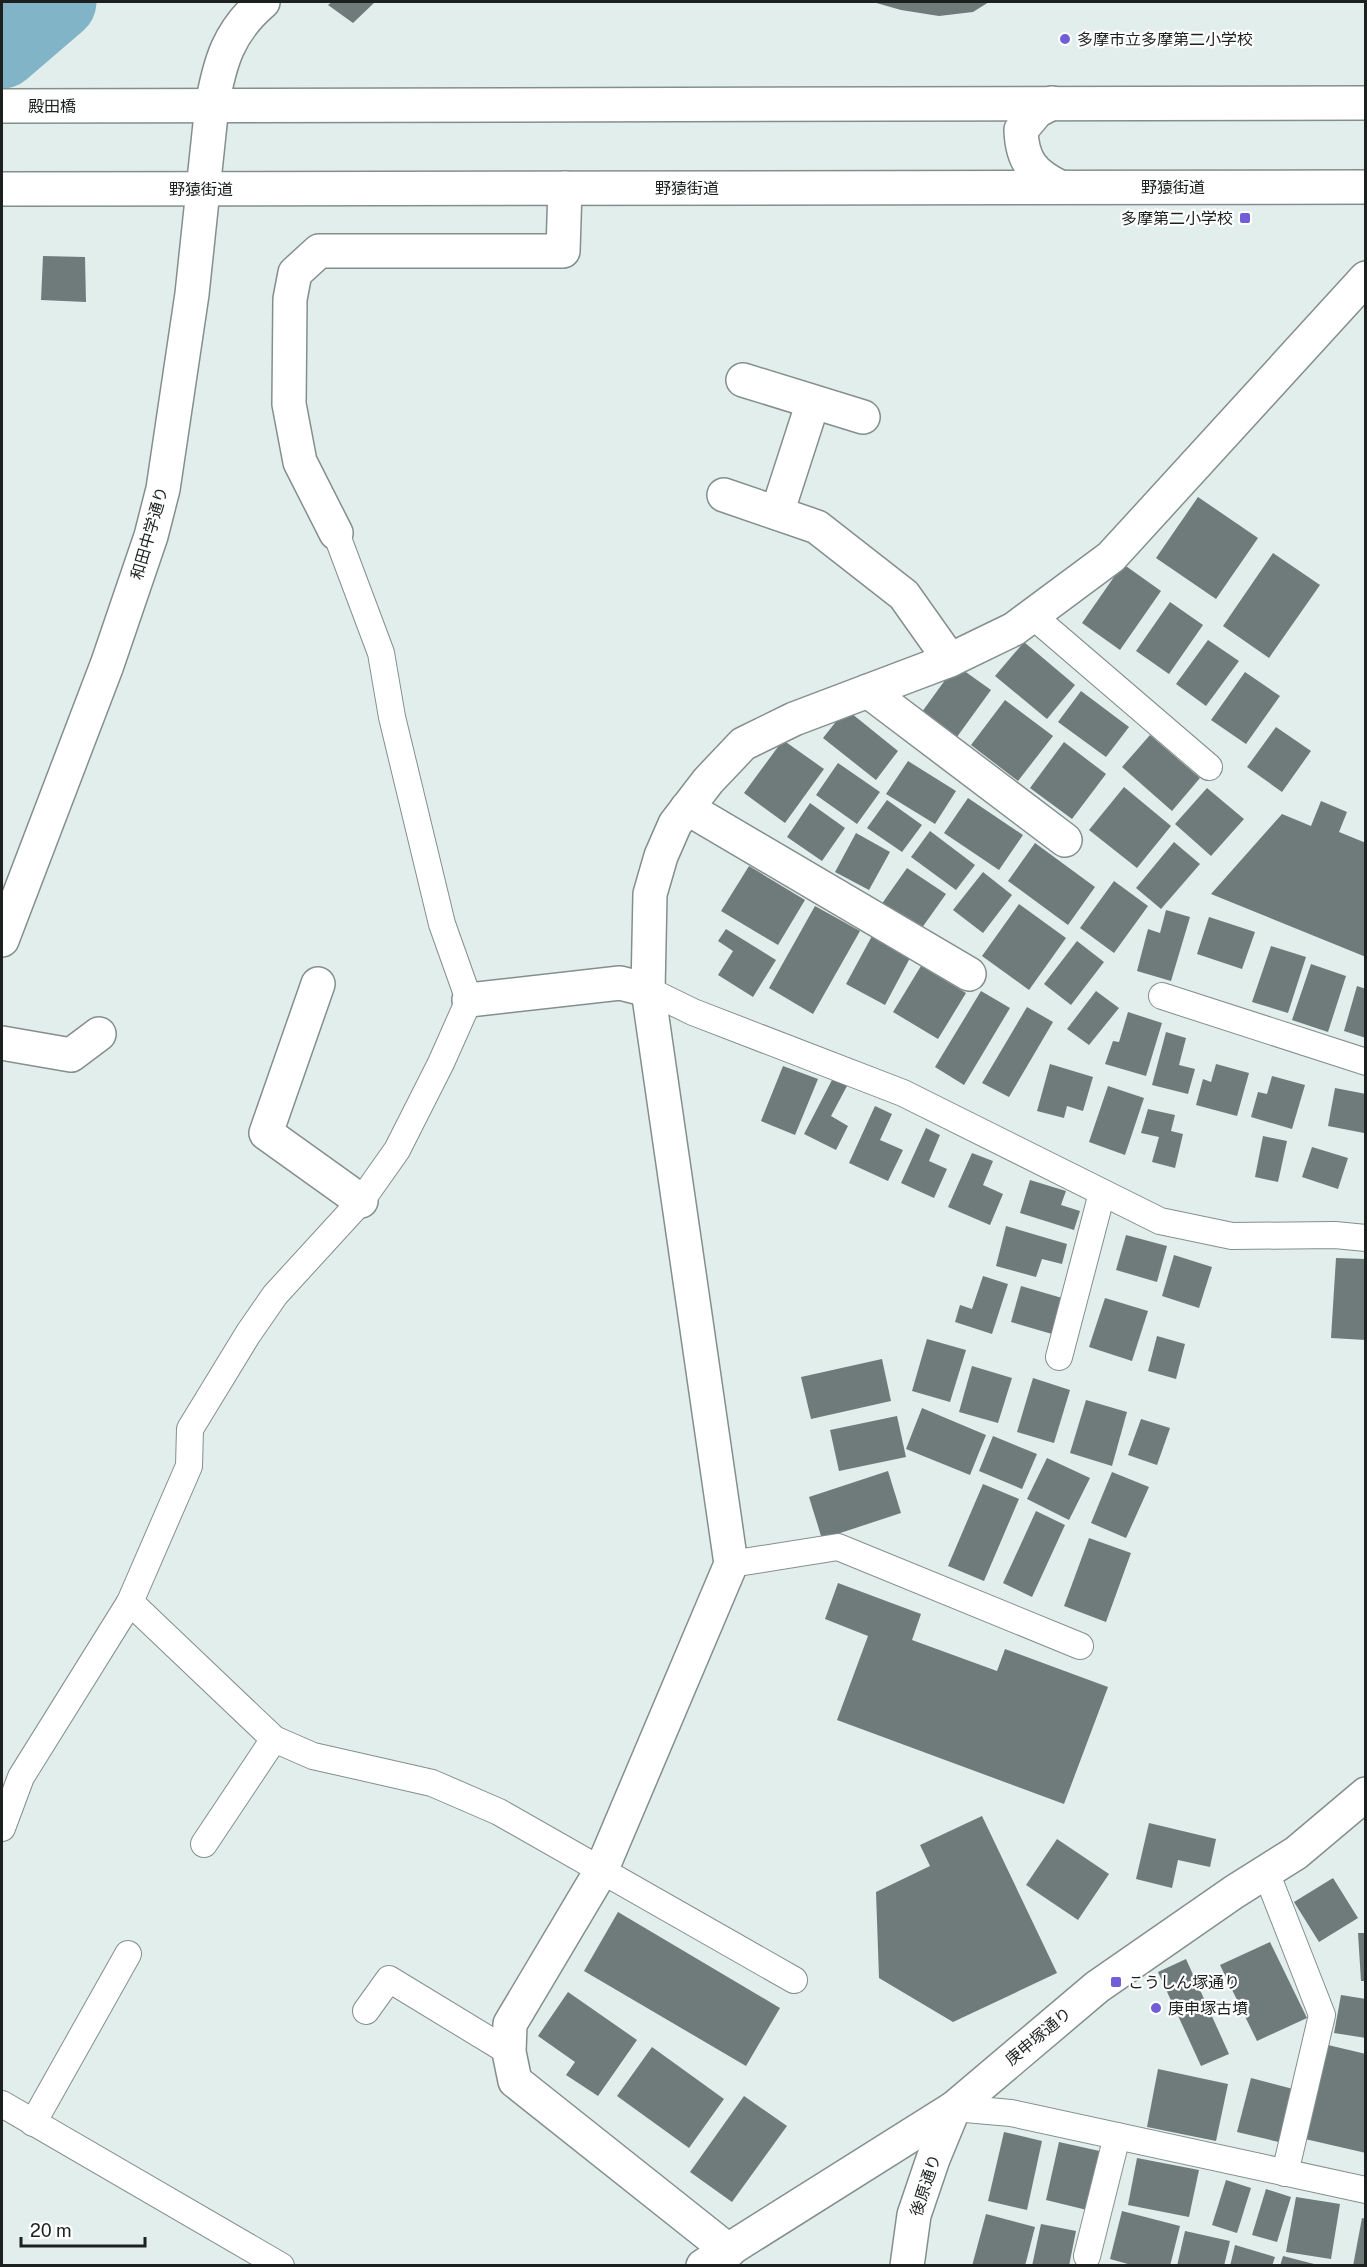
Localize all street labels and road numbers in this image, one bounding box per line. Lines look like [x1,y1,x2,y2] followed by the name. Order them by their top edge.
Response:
[28,97,76,116] street label: 殿田橋
[1141,178,1205,197] street label: 野猿街道
[655,179,719,198] street label: 野猿街道
[169,180,233,199] street label: 野猿街道
[127,484,172,582] street label: 和田中学通り
[1002,2003,1075,2069] street label: 庚申塚通り
[907,2152,944,2219] street label: 後原通り

